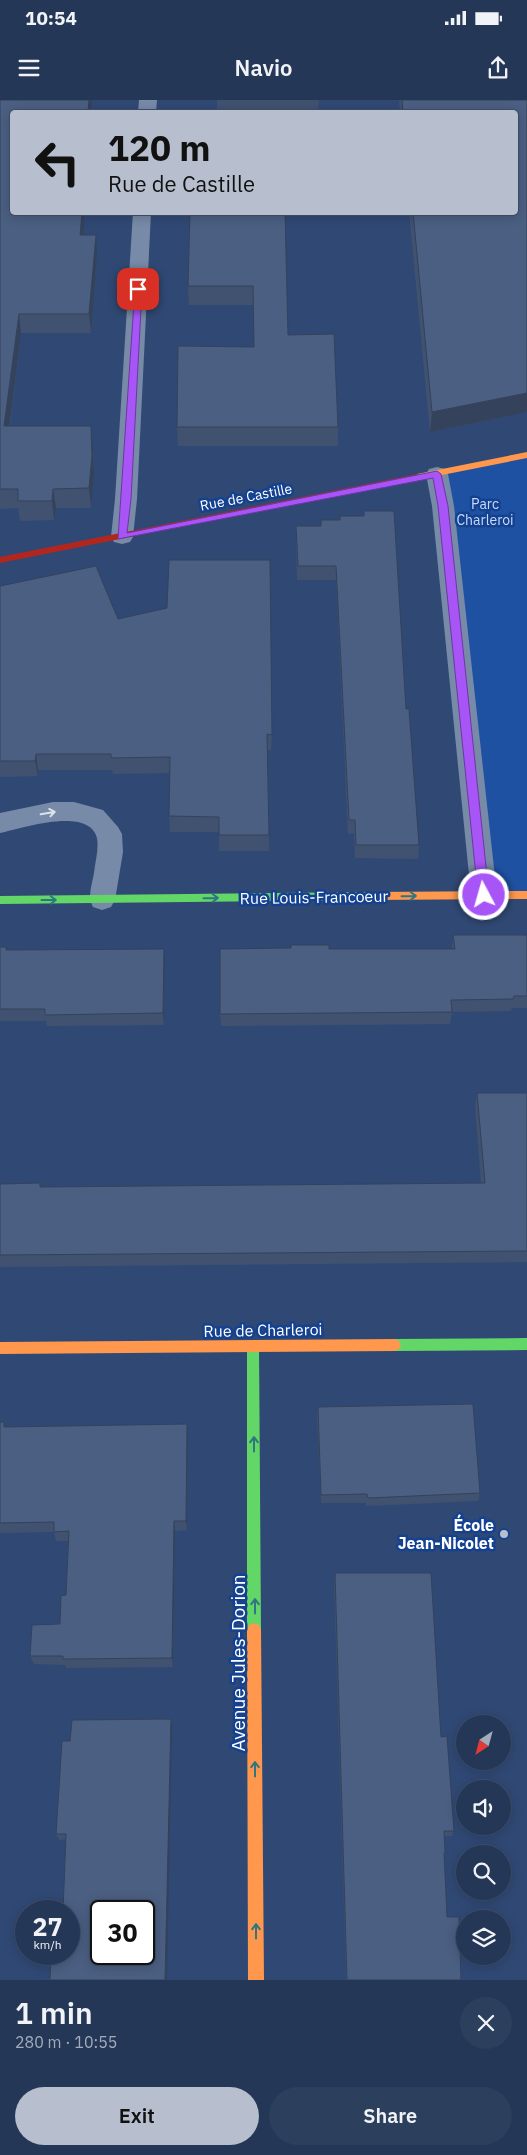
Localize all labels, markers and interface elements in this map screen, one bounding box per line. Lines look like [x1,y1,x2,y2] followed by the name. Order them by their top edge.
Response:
[25,6,77,30] text: 10:54
[235,53,292,82] text: Navio
[15,54,43,82] icon: menu
[484,54,512,82] icon: share
[108,125,211,171] text: 120 m
[25,130,90,195] icon: left
[108,169,255,198] text: Rue de Castille
[117,268,159,310] pin
[124,275,152,303] icon: arrive
[198,479,294,515] street label: Rue de Castille
[456,495,514,529] park label: Parc Charleroi
[39,807,55,817] one-way arrow
[457,868,509,920] position arrow
[240,886,389,908] street label: Rue Louis-Francoeur
[400,891,416,901] one-way arrow
[202,893,219,903] one-way arrow
[40,895,56,905] one-way arrow
[203,1319,323,1341] street label: Rue de Charleroi
[249,1436,259,1452] one-way arrow
[398,1514,494,1553] place label: École Jean-Nicolet
[498,1528,510,1540] marker: École Jean-Nicolet
[226,1574,250,1752] street label: Avenue Jules-Dorion
[250,1599,260,1615] one-way arrow
[456,1715,511,1770] north arrow
[456,1715,511,1965] map controls
[250,1761,260,1778] one-way arrow
[456,1780,511,1835] button: sound
[456,1845,511,1900] button: search
[90,1900,155,1965] speed limit sign: 30
[32,1910,63,1943] text: 27
[456,1910,511,1965] button: layers
[251,1924,261,1940] one-way arrow
[33,1937,62,1952] text: km/h
[15,1993,93,2032] text: 1 min
[460,1997,512,2049] button: close
[15,2032,117,2052] text: 280 m · 10:55
[15,2087,259,2145] button: Exit
[269,2087,512,2145] button: Share

